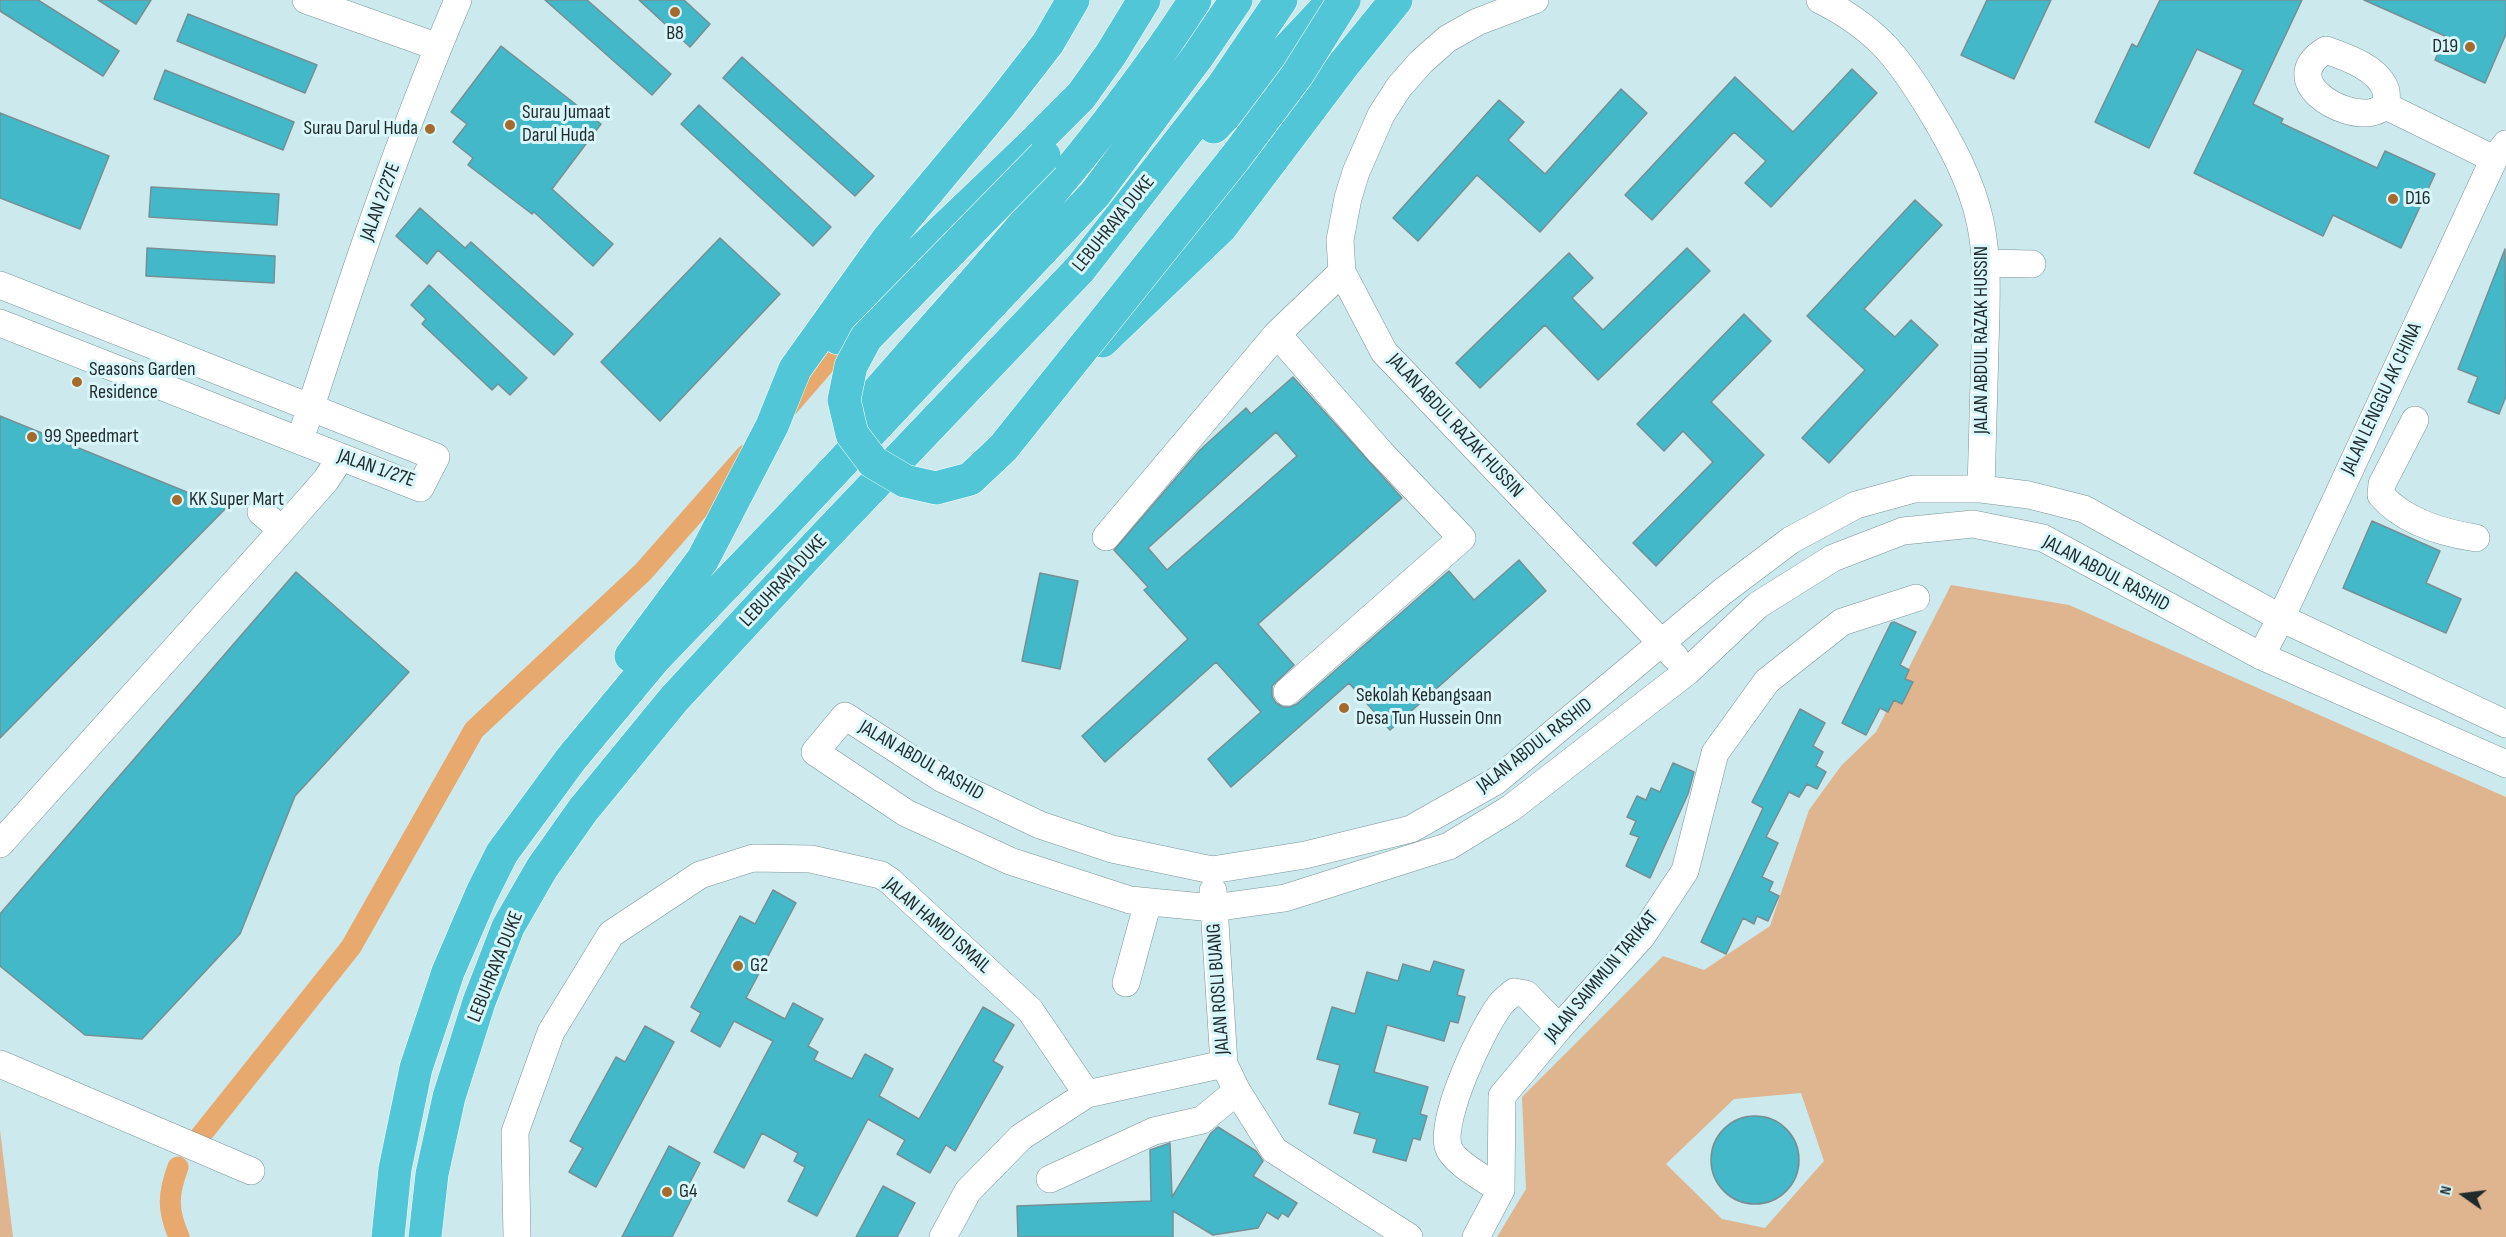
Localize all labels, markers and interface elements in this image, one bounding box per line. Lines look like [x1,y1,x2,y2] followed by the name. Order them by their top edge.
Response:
[668,5,682,19] marker: B8
[666,22,684,46] place label: B8
[2432,35,2458,59] place label: D19
[2463,40,2477,54] marker: D19
[522,101,610,148] place label: Surau Jumaat Darul Huda
[303,117,418,141] place label: Surau Darul Huda
[503,118,517,132] marker: Surau Jumaat Darul Huda
[423,122,437,136] marker: Surau Darul Huda
[356,160,406,244] street label: JALAN 2/27E
[1068,171,1160,277] street label: LEBUHRAYA DUKE
[2405,187,2431,211] place label: D16
[2386,192,2400,206] marker: D16
[1970,246,1994,434] street label: JALAN ABDUL RAZAK HUSSIN
[2336,319,2428,479] street label: JALAN LENGGU AK CHINA
[1382,349,1528,503] street label: JALAN ABDUL RAZAK HUSSIN
[89,358,196,405] place label: Seasons Garden Residence
[70,375,84,389] marker: Seasons Garden Residence
[44,425,139,449] place label: 99 Speedmart
[25,430,39,444] marker: 99 Speedmart
[334,445,418,493] street label: JALAN 1/27E
[189,488,284,512] place label: KK Super Mart
[170,493,184,507] marker: KK Super Mart
[735,530,833,632] street label: LEBUHRAYA DUKE
[2038,530,2174,618] street label: JALAN ABDUL RASHID
[1356,684,1502,731] place label: Sekolah Kebangsaan Desa Tun Hussein Onn
[1472,693,1598,799] street label: JALAN ABDUL RASHID
[1337,701,1351,715] marker: Sekolah Kebangsaan Desa Tun Hussein Onn
[854,716,988,806] street label: JALAN ABDUL RASHID
[878,873,996,979] street label: JALAN HAMID ISMAIL
[1540,906,1664,1048] street label: JALAN SAIMMUN TARIKAT
[463,908,529,1026] street label: LEBUHRAYA DUKE
[1202,923,1236,1055] street label: JALAN ROSLI BUANG
[750,954,768,978] place label: G2
[731,959,745,973] marker: G2
[2434,1165,2494,1225] north arrow
[679,1180,697,1204] place label: G4
[2436,1184,2456,1197] text: N
[660,1185,674,1199] marker: G4

